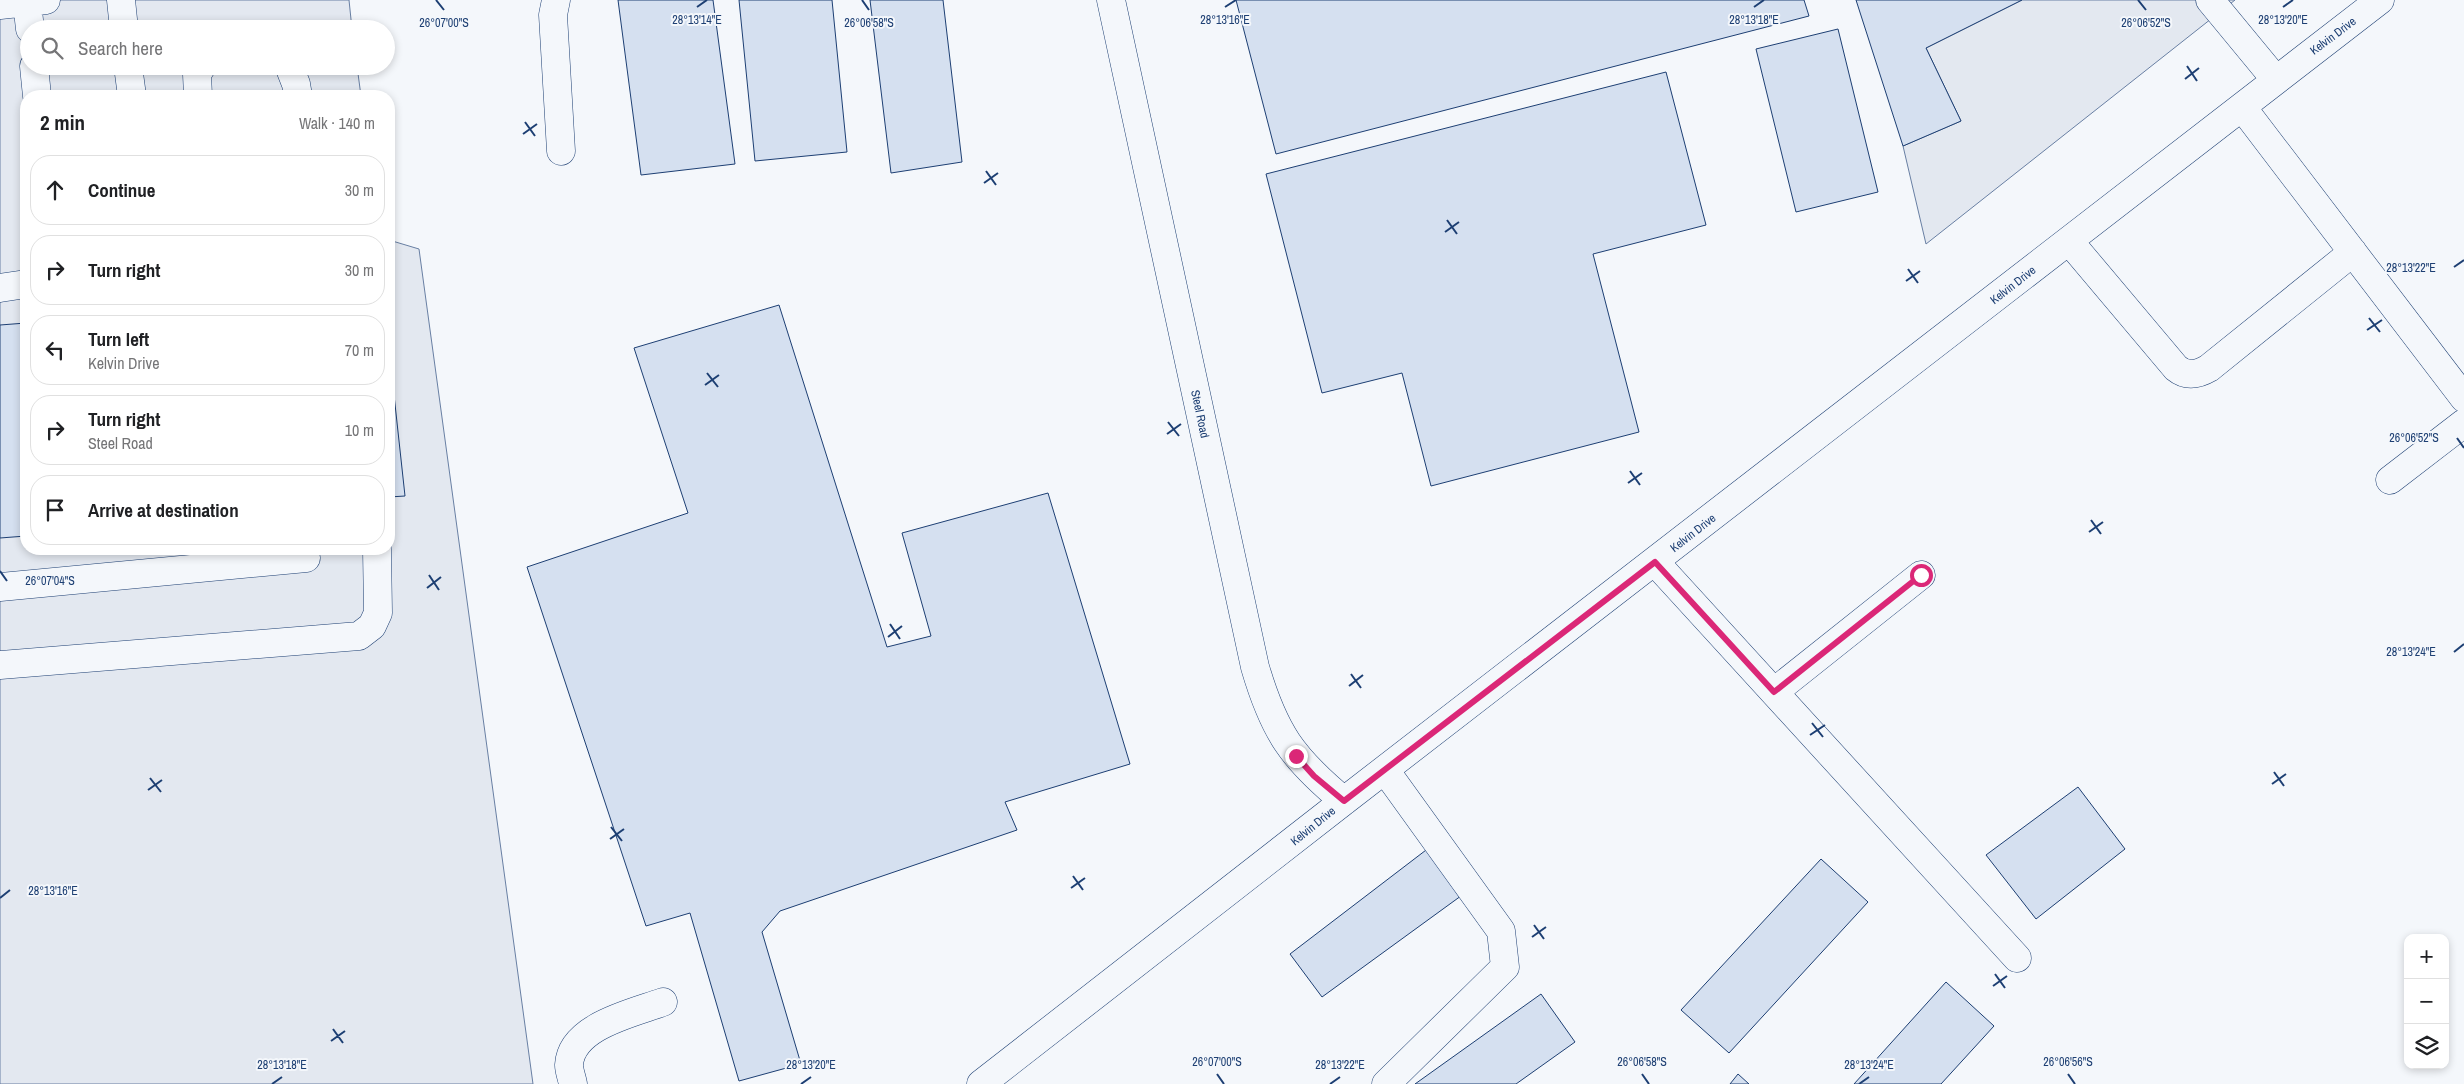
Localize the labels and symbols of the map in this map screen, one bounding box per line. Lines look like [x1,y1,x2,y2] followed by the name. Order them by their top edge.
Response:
[672,12,722,28] text: 28°13'14"E
[1200,12,1250,28] text: 28°13'16"E
[1729,12,1779,28] text: 28°13'18"E
[2258,12,2308,28] text: 28°13'20"E
[2307,13,2359,59] street label: Kelvin Drive
[419,15,469,31] text: 26°07'00"S
[844,15,894,31] text: 26°06'58"S
[2121,15,2171,31] text: 26°06'52"S
[2386,260,2436,276] text: 28°13'22"E
[1987,262,2039,308] street label: Kelvin Drive
[1187,389,1213,439] street label: Steel Road
[2389,430,2439,446] text: 26°06'52"S
[1667,510,1719,556] street label: Kelvin Drive
[1910,564,1933,587] route start
[25,573,75,589] text: 26°07'04"S
[2386,644,2436,660] text: 28°13'24"E
[1285,745,1308,768] route end
[1287,803,1339,849] street label: Kelvin Drive
[28,883,78,899] text: 28°13'16"E
[1192,1054,1242,1070] text: 26°07'00"S
[1617,1054,1667,1070] text: 26°06'58"S
[2043,1054,2093,1070] text: 26°06'56"S
[257,1057,307,1073] text: 28°13'18"E
[786,1057,836,1073] text: 28°13'20"E
[1315,1057,1365,1073] text: 28°13'22"E
[1844,1057,1894,1073] text: 28°13'24"E

